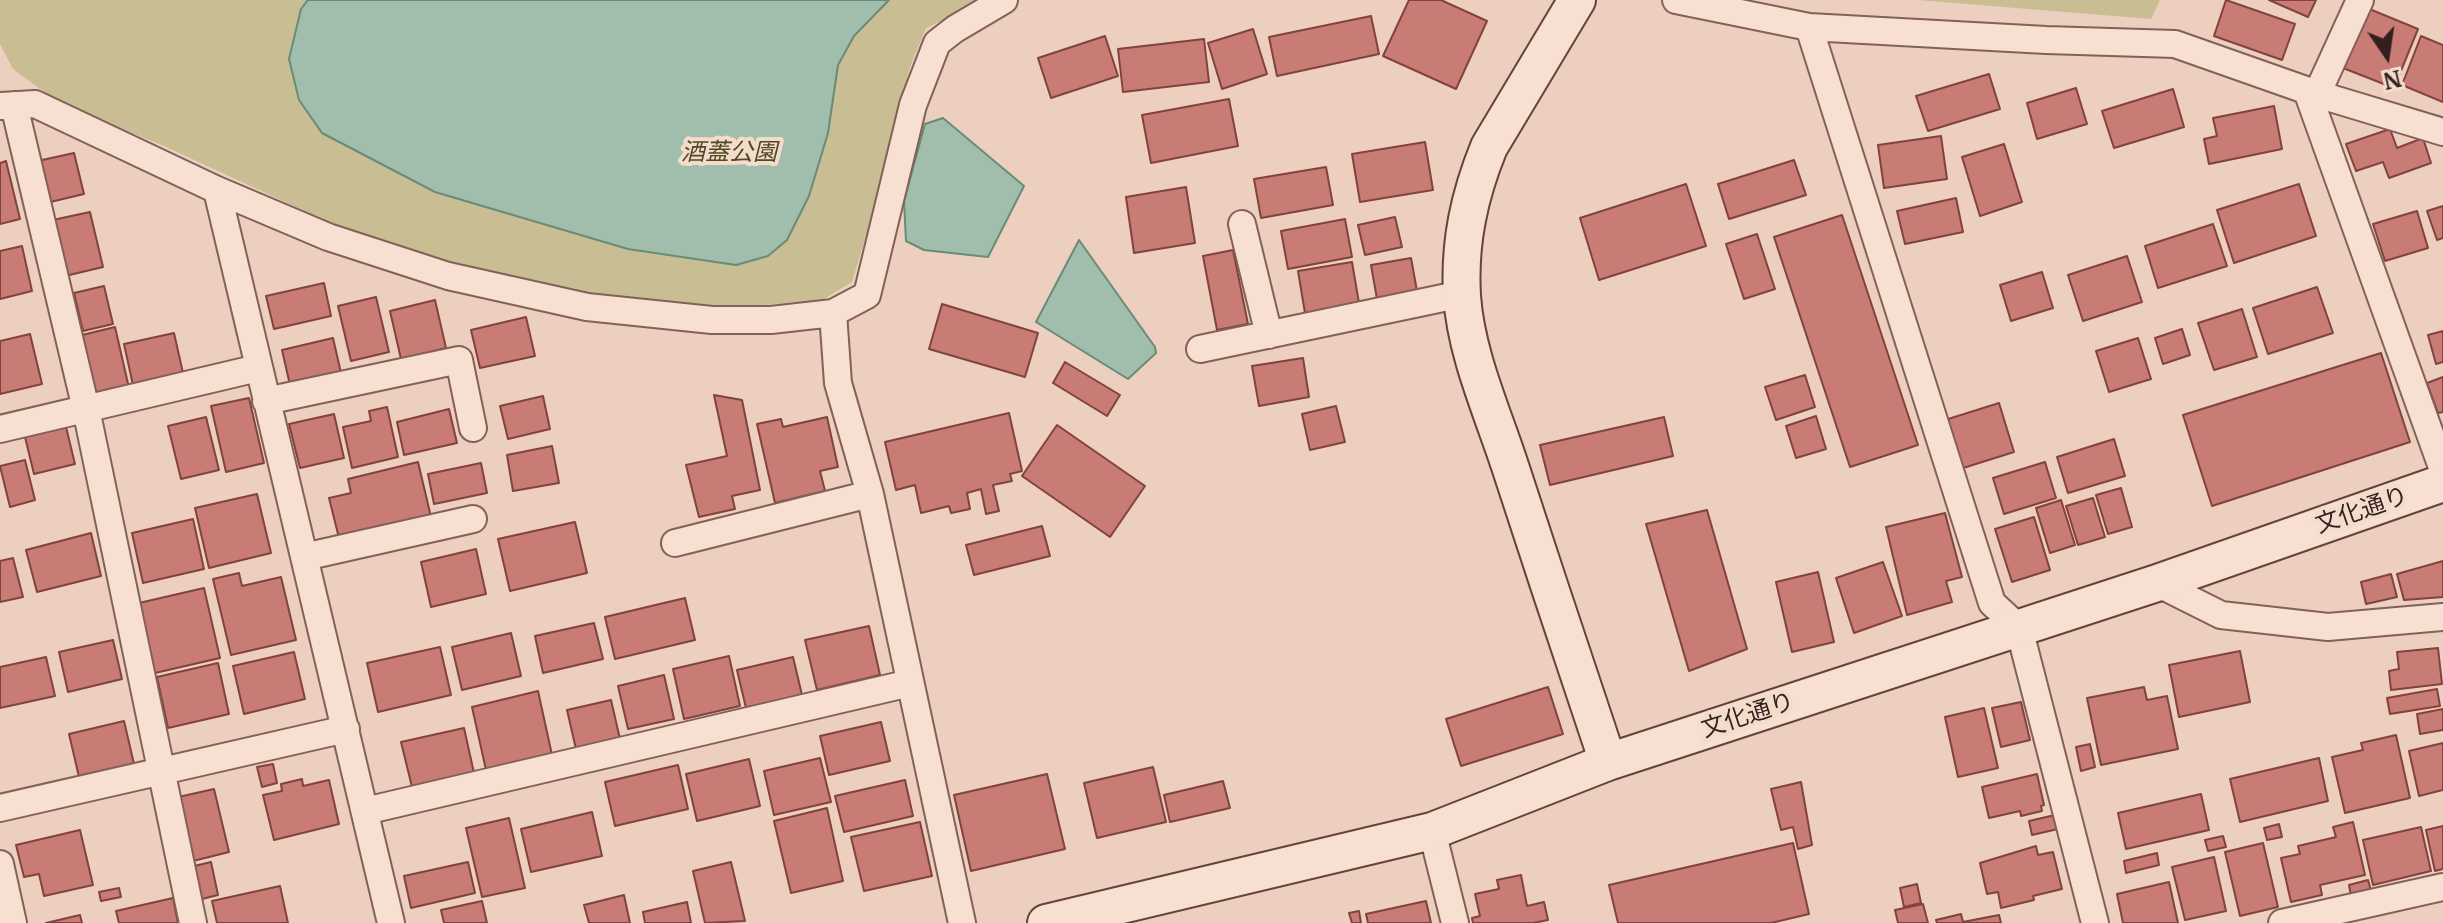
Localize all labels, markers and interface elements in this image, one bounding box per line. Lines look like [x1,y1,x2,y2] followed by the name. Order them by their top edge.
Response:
[2347,16,2427,96] north arrow
[2381,64,2404,95] text: N
[681,139,777,167] park label: 酒蓋公園
[2312,482,2412,540] street label: 文化通り
[1698,687,1798,745] street label: 文化通り

